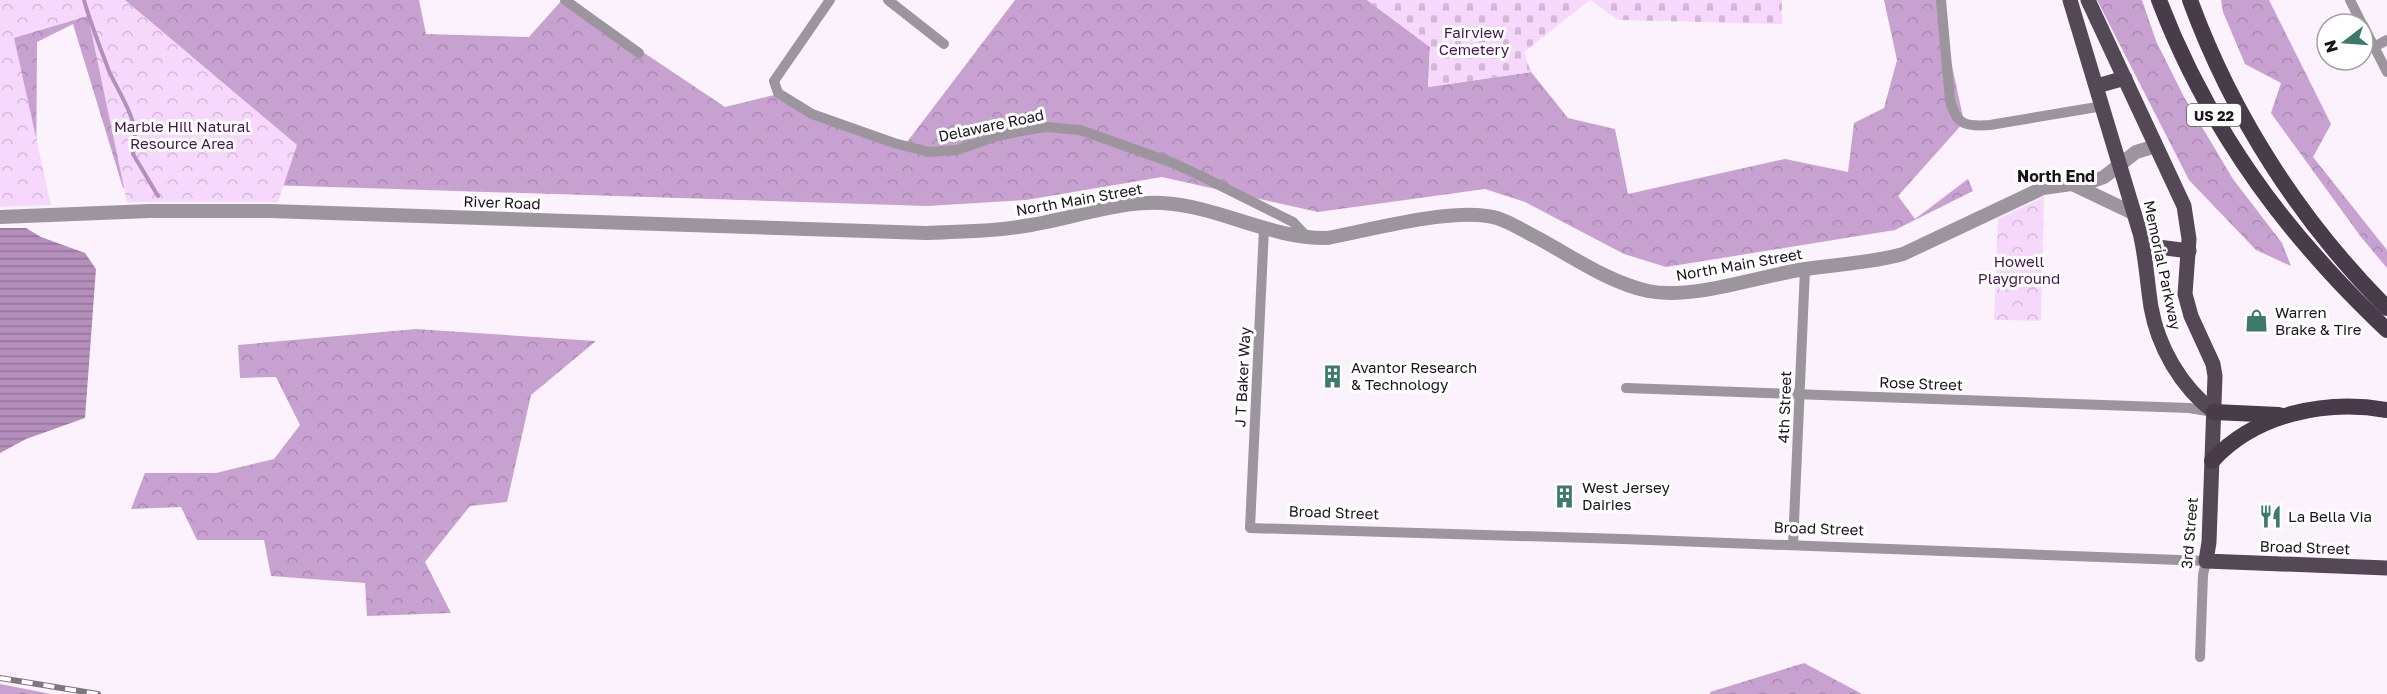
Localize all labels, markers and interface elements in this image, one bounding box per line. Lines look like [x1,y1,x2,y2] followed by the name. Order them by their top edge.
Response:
[2315,12,2375,72] north arrow
[1439,23,1510,58] park label: Fairview Cemetery
[2319,38,2342,55] text: N
[2187,104,2241,126] road number: US 22
[937,105,1045,145] street label: Delaware Road
[114,117,250,152] park label: Marble Hill Natural Resource Area
[2017,166,2095,186] district label: North End
[1014,179,1144,219] street label: North Main Street
[463,192,541,212] street label: River Road
[2140,199,2186,332] street label: Memorial Parkway
[1674,244,1804,284] street label: North Main Street
[1978,252,2060,287] park label: Howell Playground
[2275,303,2362,338] place label: Warren Brake & Tire
[2244,308,2270,334] shop icon: Warren Brake & Tire
[1230,326,1254,428] street label: J T Baker Way
[1351,358,1477,393] place label: Avantor Research & Technology
[1320,363,1346,389] building icon: Avantor Research & Technology
[1774,370,1794,444] street label: 4th Street
[1879,373,1963,393] street label: Rose Street
[1582,478,1670,513] place label: West Jersey Dairies
[1551,483,1577,509] building icon: West Jersey Dairies
[2177,496,2201,570] street label: 3rd Street
[1288,501,1380,523] street label: Broad Street
[2257,503,2283,529] restaurant icon: La Bella Via
[2288,507,2372,525] place label: La Bella Via
[1773,517,1865,539] street label: Broad Street
[2259,536,2351,558] street label: Broad Street

